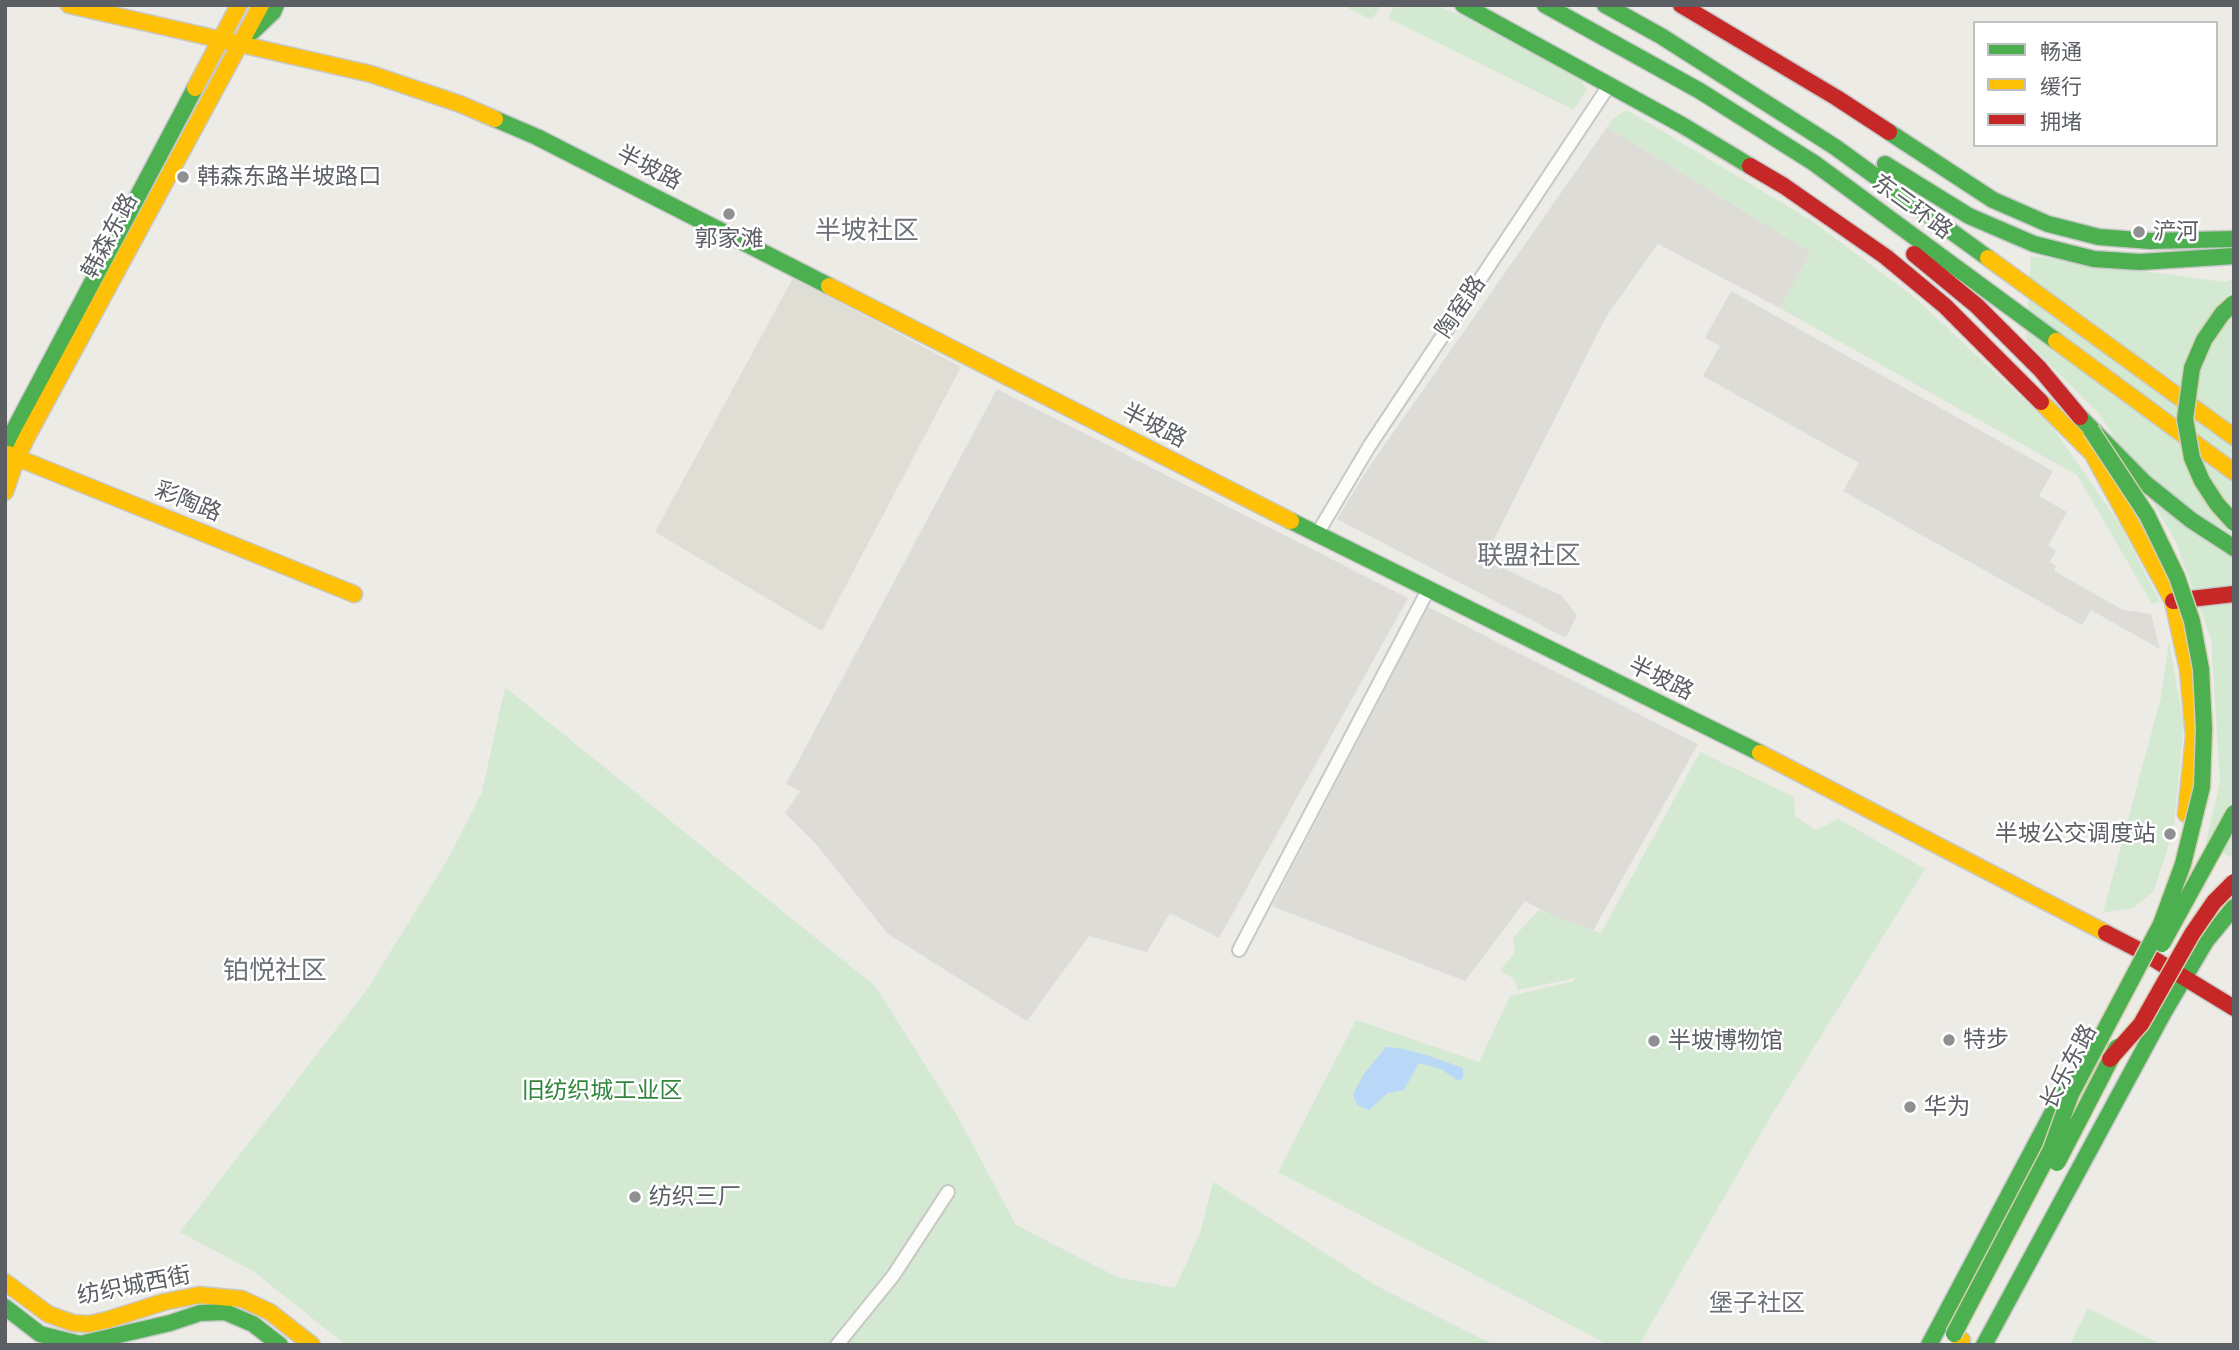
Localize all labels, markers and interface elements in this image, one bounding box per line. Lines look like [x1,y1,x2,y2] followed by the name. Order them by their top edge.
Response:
[1973,21,2218,147] legend
[2040,39,2082,64] text: 畅通
[2040,74,2082,99] text: 缓行
[2040,109,2082,134] text: 拥堵
[612,140,686,196] street label: 半坡路
[197,163,381,191] place label: 韩森东路半坡路口
[175,169,191,185] marker: 韩森东路半坡路口
[1867,169,1957,245] street label: 东三环路
[76,189,144,283] street label: 韩森东路
[721,206,737,222] marker: 郭家滩
[815,215,919,247] district label: 半坡社区
[2153,218,2199,246] place label: 浐河
[2131,224,2147,240] marker: 浐河
[695,225,763,253] place label: 郭家滩
[1430,271,1492,343] street label: 陶窑路
[1117,398,1191,454] street label: 半坡路
[151,476,225,528] street label: 彩陶路
[1477,540,1581,572] district label: 联盟社区
[1624,651,1698,707] street label: 半坡路
[1995,820,2156,848] place label: 半坡公交调度站
[2162,826,2178,842] marker: 半坡公交调度站
[223,955,327,987] district label: 铂悦社区
[2035,1020,2103,1114] street label: 长乐东路
[1963,1026,2009,1054] place label: 特步
[1668,1027,1783,1055] place label: 半坡博物馆
[1941,1032,1957,1048] marker: 特步
[1646,1033,1662,1049] marker: 半坡博物馆
[522,1077,682,1105] park label: 旧纺织城工业区
[1924,1093,1970,1121] place label: 华为
[1902,1099,1918,1115] marker: 华为
[649,1183,741,1211] place label: 纺织三厂
[627,1189,643,1205] marker: 纺织三厂
[75,1261,193,1311] street label: 纺织城西街
[1709,1290,1805,1318] district label: 堡子社区

